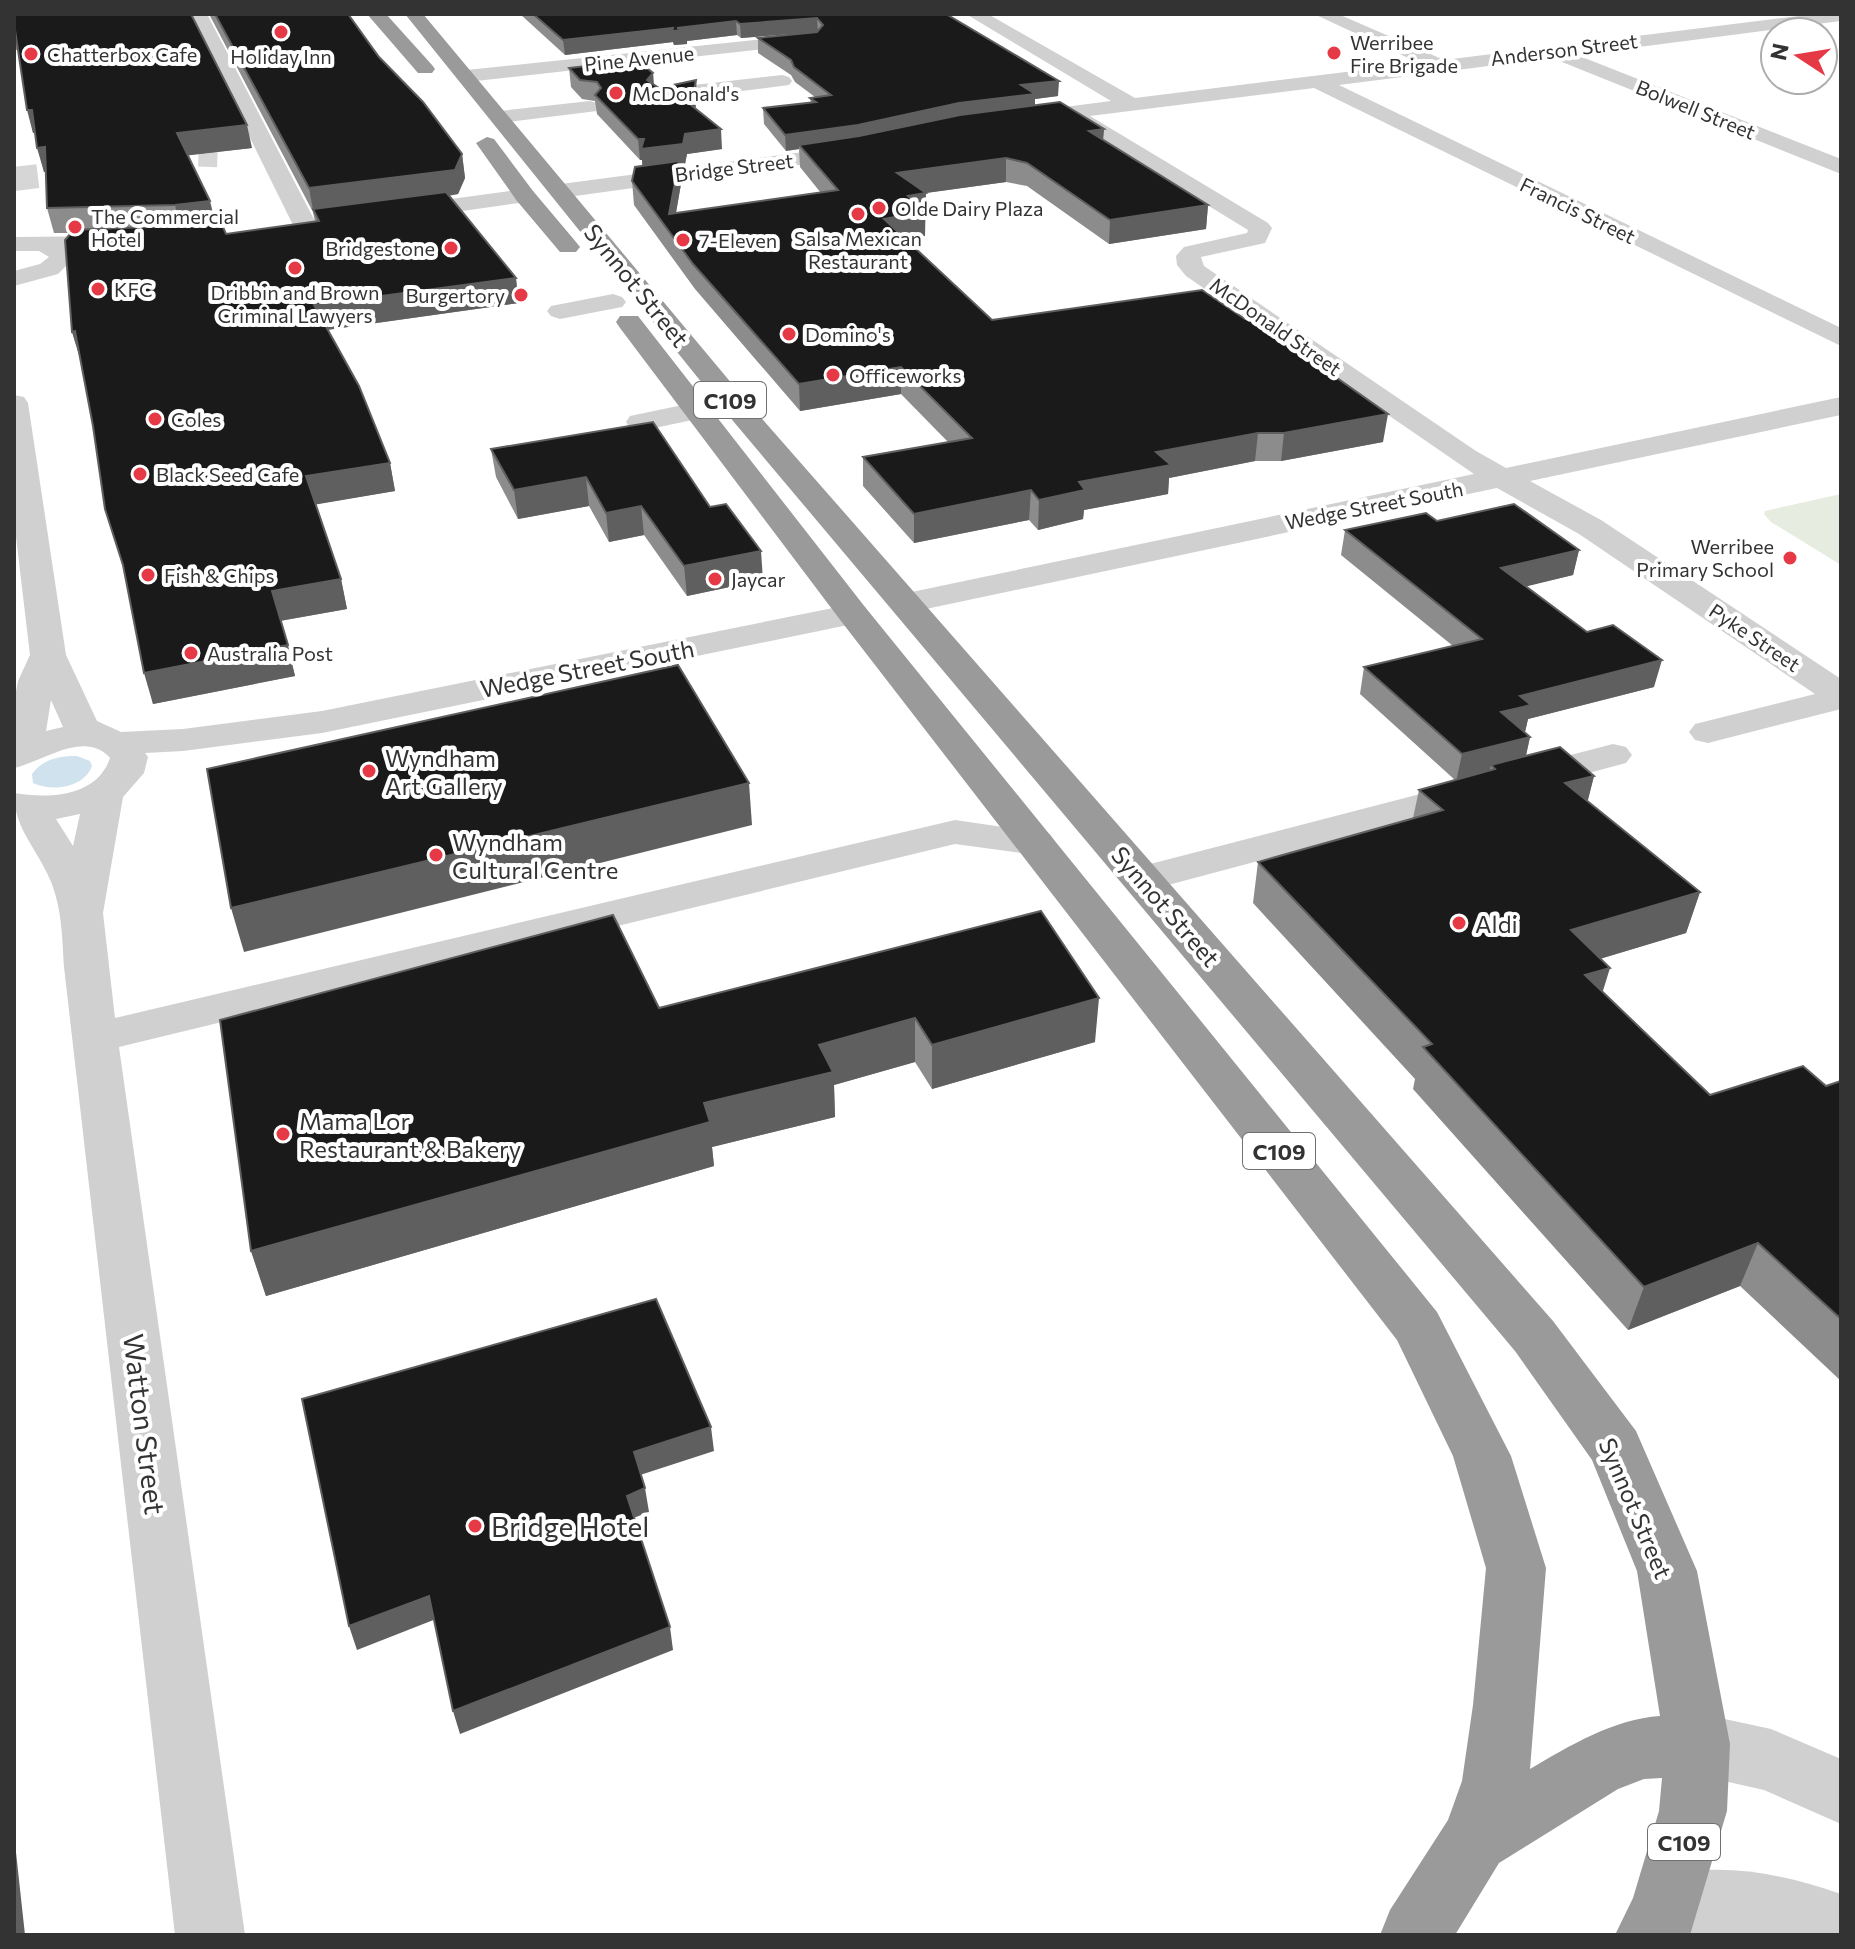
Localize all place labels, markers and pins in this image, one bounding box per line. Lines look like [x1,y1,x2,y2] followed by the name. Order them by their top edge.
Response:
[272,23,290,41] marker: Holiday Inn
[1350,30,1458,77] place label: Werribee Fire Brigade
[47,42,197,66] place label: Chatterbox Cafe
[230,44,332,68] place label: Holiday Inn
[1325,44,1343,62] marker: Werribee Fire Brigade
[22,45,40,63] marker: Chatterbox Cafe
[632,81,739,105] place label: McDonald's
[607,84,625,102] marker: McDonald's
[895,196,1043,220] place label: Olde Dairy Plaza
[870,199,888,217] marker: Olde Dairy Plaza
[91,204,239,251] place label: The Commercial Hotel
[849,205,867,223] marker: Salsa Mexican Restaurant
[66,218,84,236] marker: The Commercial Hotel
[794,226,922,273] place label: Salsa Mexican Restaurant
[699,228,777,252] place label: 7-Eleven
[674,231,692,249] marker: 7-Eleven
[325,236,435,260] place label: Bridgestone
[442,239,460,257] marker: Bridgestone
[286,259,304,277] marker: Dribbin and Brown Criminal Lawyers
[114,277,153,301] place label: KFC
[89,280,107,298] marker: KFC
[211,280,379,327] place label: Dribbin and Brown Criminal Lawyers
[405,283,505,307] place label: Burgertory
[512,286,530,304] marker: Burgertory
[805,322,891,346] place label: Domino's
[780,325,798,343] marker: Domino's
[849,363,962,387] place label: Officeworks
[824,366,842,384] marker: Officeworks
[171,407,221,431] place label: Coles
[146,410,164,428] marker: Coles
[156,462,299,486] place label: Black Seed Cafe
[131,465,149,483] marker: Black Seed Cafe
[1636,534,1774,581] place label: Werribee Primary School
[1781,549,1799,567] marker: Werribee Primary School
[164,563,275,587] place label: Fish & Chips
[139,566,157,584] marker: Fish & Chips
[731,567,785,591] place label: Jaycar
[706,570,724,588] marker: Jaycar
[207,641,333,665] place label: Australia Post
[182,644,200,662] marker: Australia Post
[385,743,503,800] place label: Wyndham Art Gallery
[360,762,378,780] marker: Wyndham Art Gallery
[452,827,618,884] place label: Wyndham Cultural Centre
[427,846,445,864] marker: Wyndham Cultural Centre
[1475,909,1518,938] place label: Aldi
[1450,914,1468,932] marker: Aldi
[299,1106,521,1163] place label: Mama Lor Restaurant & Bakery
[274,1125,292,1143] marker: Mama Lor Restaurant & Bakery
[491,1509,649,1543] place label: Bridge Hotel
[466,1517,484,1535] marker: Bridge Hotel

